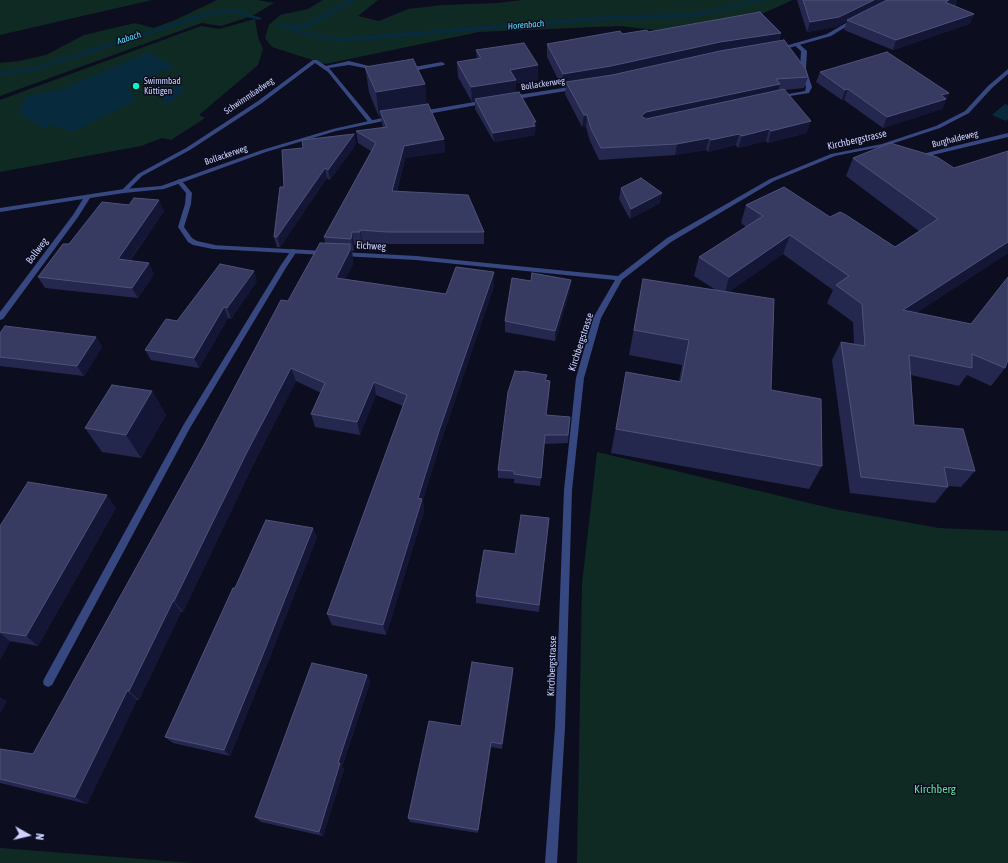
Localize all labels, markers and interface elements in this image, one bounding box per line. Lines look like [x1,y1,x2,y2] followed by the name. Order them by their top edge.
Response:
[507,18,545,32] water label: Horenbach
[116,29,142,47] water label: Aabach
[222,75,276,117] street label: Schwimmbadweg
[520,75,566,93] street label: Bollackerweg
[144,76,181,97] place label: Swimmbad Küttigen
[131,81,141,91] marker: Swimmbad Küttigen
[826,127,888,153] street label: Kirchbergstrasse
[931,128,979,150] street label: Burghaldeweg
[203,143,249,167] street label: Bollackerweg
[23,236,51,266] street label: Bollweg
[356,239,386,253] street label: Eichweg
[566,311,596,373] street label: Kirchbergstrasse
[545,636,559,696] street label: Kirchbergstrasse
[914,782,956,796] park label: Kirchberg
[8,815,48,855] north arrow
[33,833,46,841] text: N

